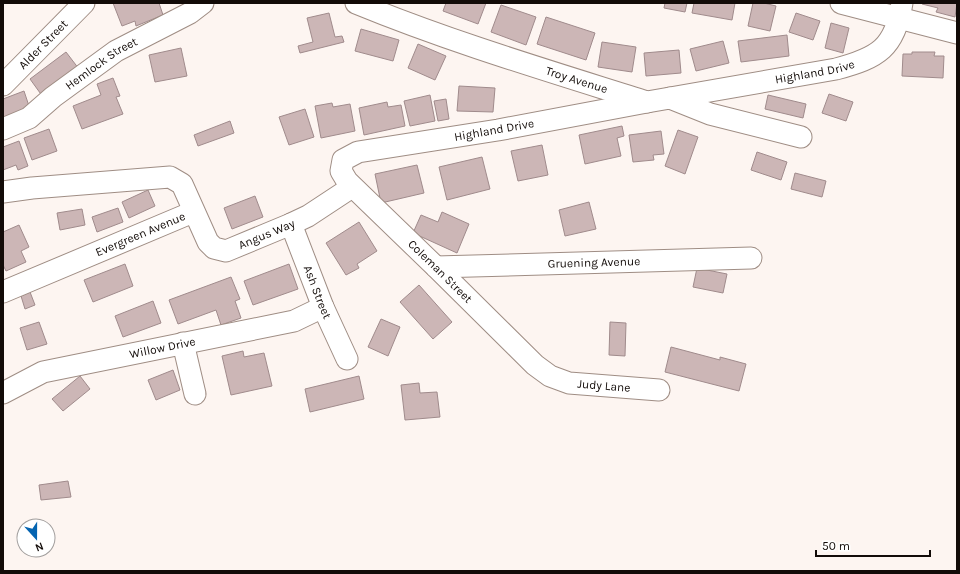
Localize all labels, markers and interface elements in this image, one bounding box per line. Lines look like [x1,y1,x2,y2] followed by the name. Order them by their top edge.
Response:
[16,17,71,72] street label: Alder Street
[62,34,140,93] street label: Hemlock Street
[774,57,856,87] street label: Highland Drive
[544,64,609,96] street label: Troy Avenue
[453,116,535,144] street label: Highland Drive
[93,209,187,259] street label: Evergreen Avenue
[236,216,298,252] street label: Angus Way
[405,237,476,306] street label: Coleman Street
[547,254,641,271] street label: Gruening Avenue
[301,263,335,321] street label: Ash Street
[128,334,197,361] street label: Willow Drive
[577,377,631,395] street label: Judy Lane
[16,518,56,558] north arrow
[816,532,930,558] scale bar
[33,539,45,554] text: N
[822,539,850,553] text: 50 m

